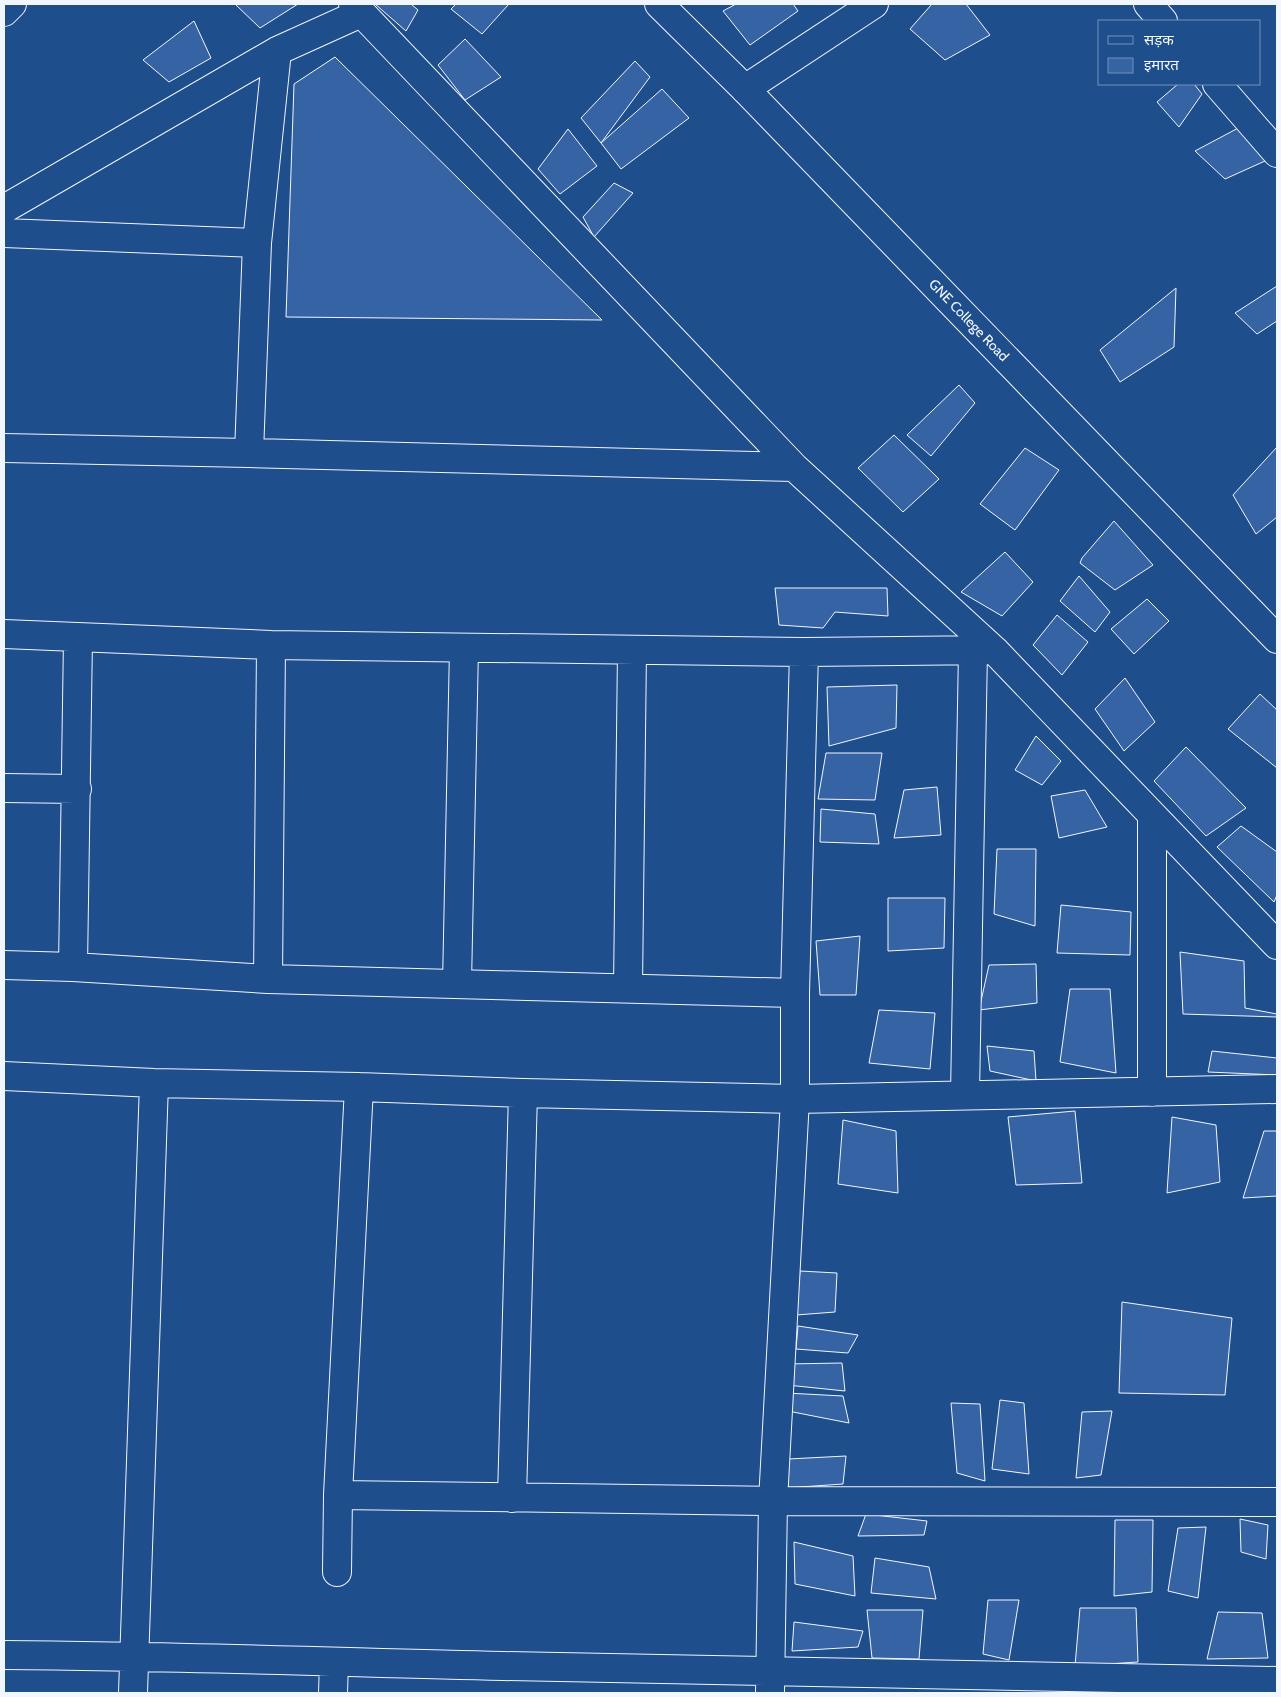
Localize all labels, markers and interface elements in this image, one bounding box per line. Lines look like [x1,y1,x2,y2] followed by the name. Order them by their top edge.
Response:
[1098,20,1261,85] legend
[1144,31,1174,49] text: सड़क
[1144,56,1179,74] text: इमारत
[925,275,1013,365] street label: GNE College Road

